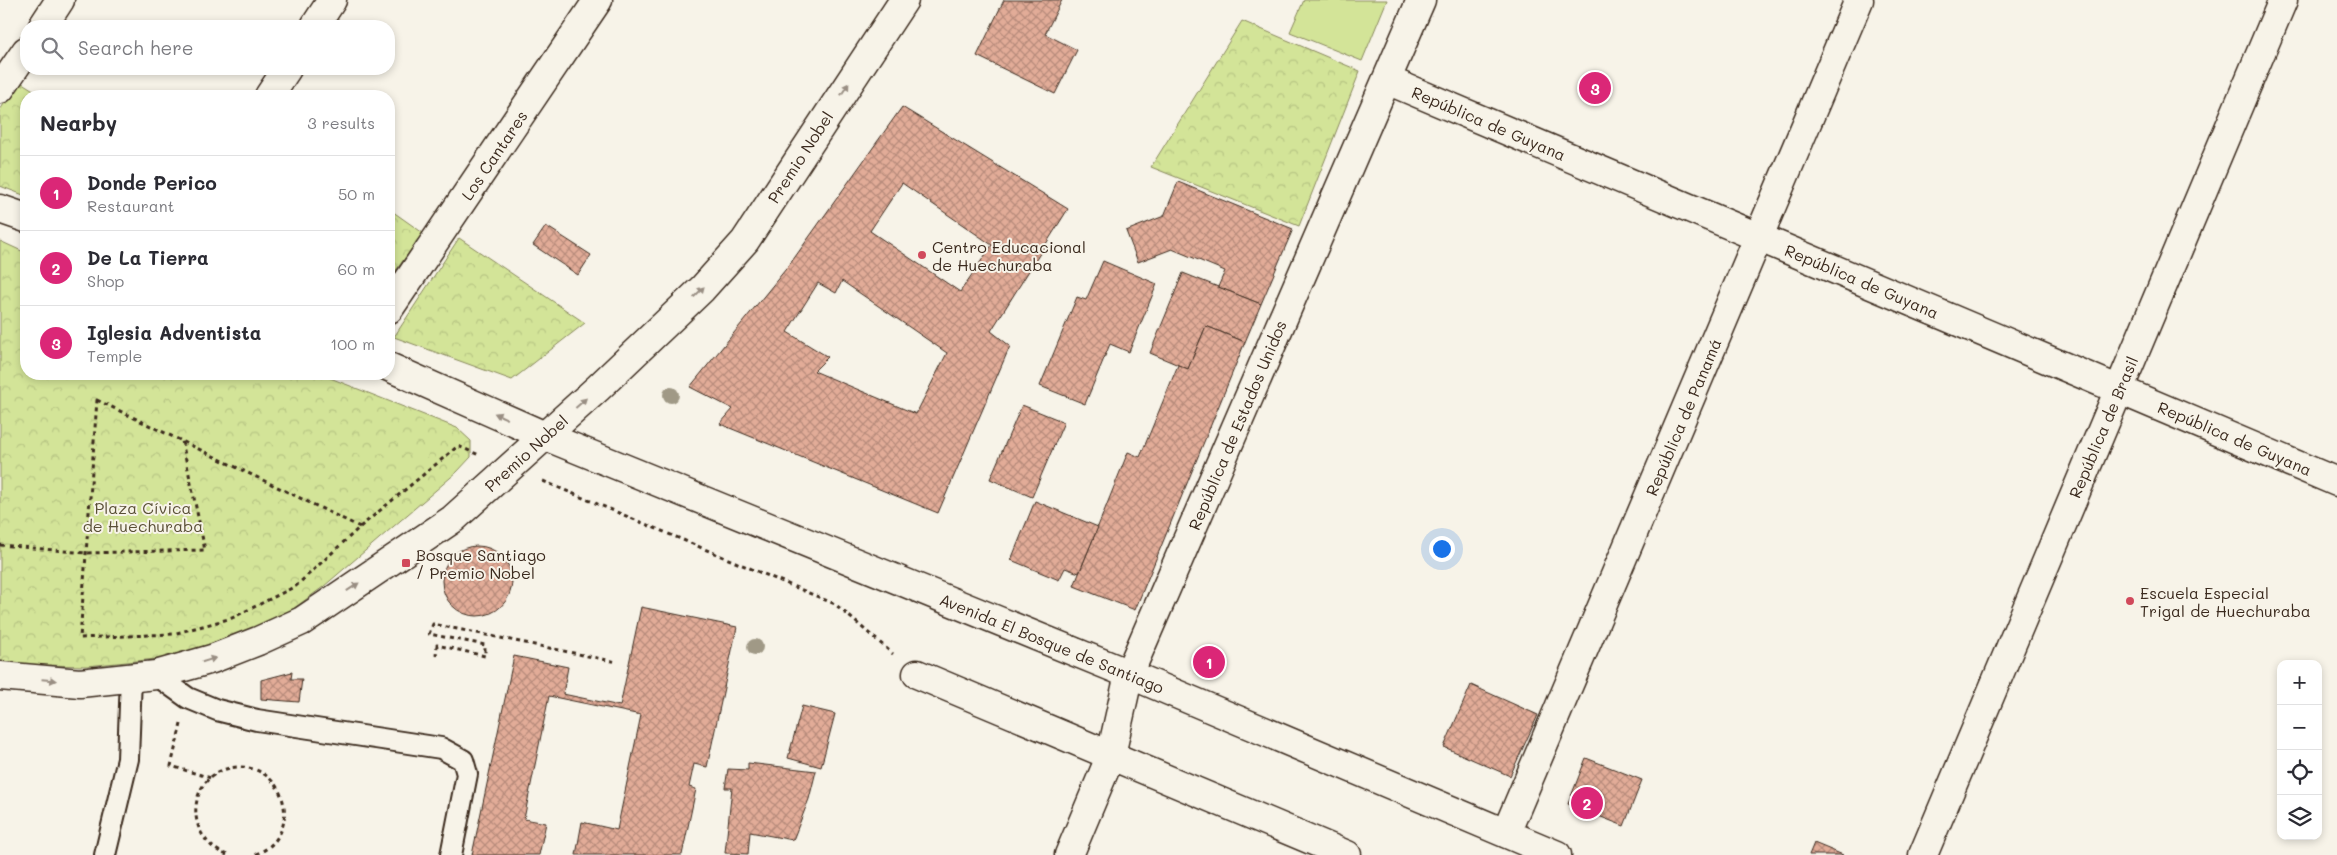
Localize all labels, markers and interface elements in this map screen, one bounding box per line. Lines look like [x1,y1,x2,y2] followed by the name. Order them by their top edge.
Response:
[20,20,395,75] search box
[38,34,66,62] icon: search
[78,35,194,60] text: Search here
[1579,69,1611,107] pin: 3
[1409,81,1569,165] street label: República de Guyana
[840,82,849,96] one-way arrow
[456,106,532,204] street label: Los Cantares
[762,107,838,207] street label: Premio Nobel
[40,109,117,136] text: Nearby
[307,112,375,133] text: 3 results
[87,170,217,195] text: Donde Perico
[52,183,60,204] text: 1
[338,183,375,204] text: 50 m
[87,195,175,216] text: Restaurant
[932,236,1086,275] place label: Centro Educacional de Huechuraba
[1782,239,1942,323] street label: República de Guyana
[87,245,209,270] text: De La Tierra
[916,249,928,261] marker: Centro Educacional de Huechuraba
[52,258,60,279] text: 2
[338,258,375,279] text: 60 m
[87,270,124,291] text: Shop
[693,286,705,298] one-way arrow
[1183,317,1291,533] street label: República de Estados Unidos
[87,320,261,345] text: Iglesia Adventista
[51,333,61,354] text: 3
[330,333,375,354] text: 100 m
[1640,335,1726,499] street label: República de Panamá
[87,345,142,366] text: Temple
[2064,353,2142,501] street label: República de Brasil
[2155,396,2315,480] street label: República de Guyana
[575,397,587,409] one-way arrow
[480,410,572,496] street label: Premio Nobel
[494,412,508,420] one-way arrow
[83,497,203,536] park label: Plaza Cívica de Huechuraba
[1429,536,1455,562] your location
[416,544,546,583] place label: Bosque Santiago / Premio Nobel
[400,557,412,569] marker: Bosque Santiago / Premio Nobel
[346,582,360,592] one-way arrow
[2140,582,2311,621] place label: Escuela Especial Trigal de Huechuraba
[937,588,1167,698] street label: Avenida El Bosque de Santiago
[2124,595,2136,607] marker: Escuela Especial Trigal de Huechuraba
[1193,643,1225,681] pin: 1
[201,656,216,663] one-way arrow
[2277,660,2322,840] map controls
[2277,660,2322,705] button: +
[41,676,57,684] one-way arrow
[2277,705,2322,750] button: −
[2277,750,2322,795] button: locate
[1571,784,1603,822] pin: 2
[2277,795,2322,840] button: layers

